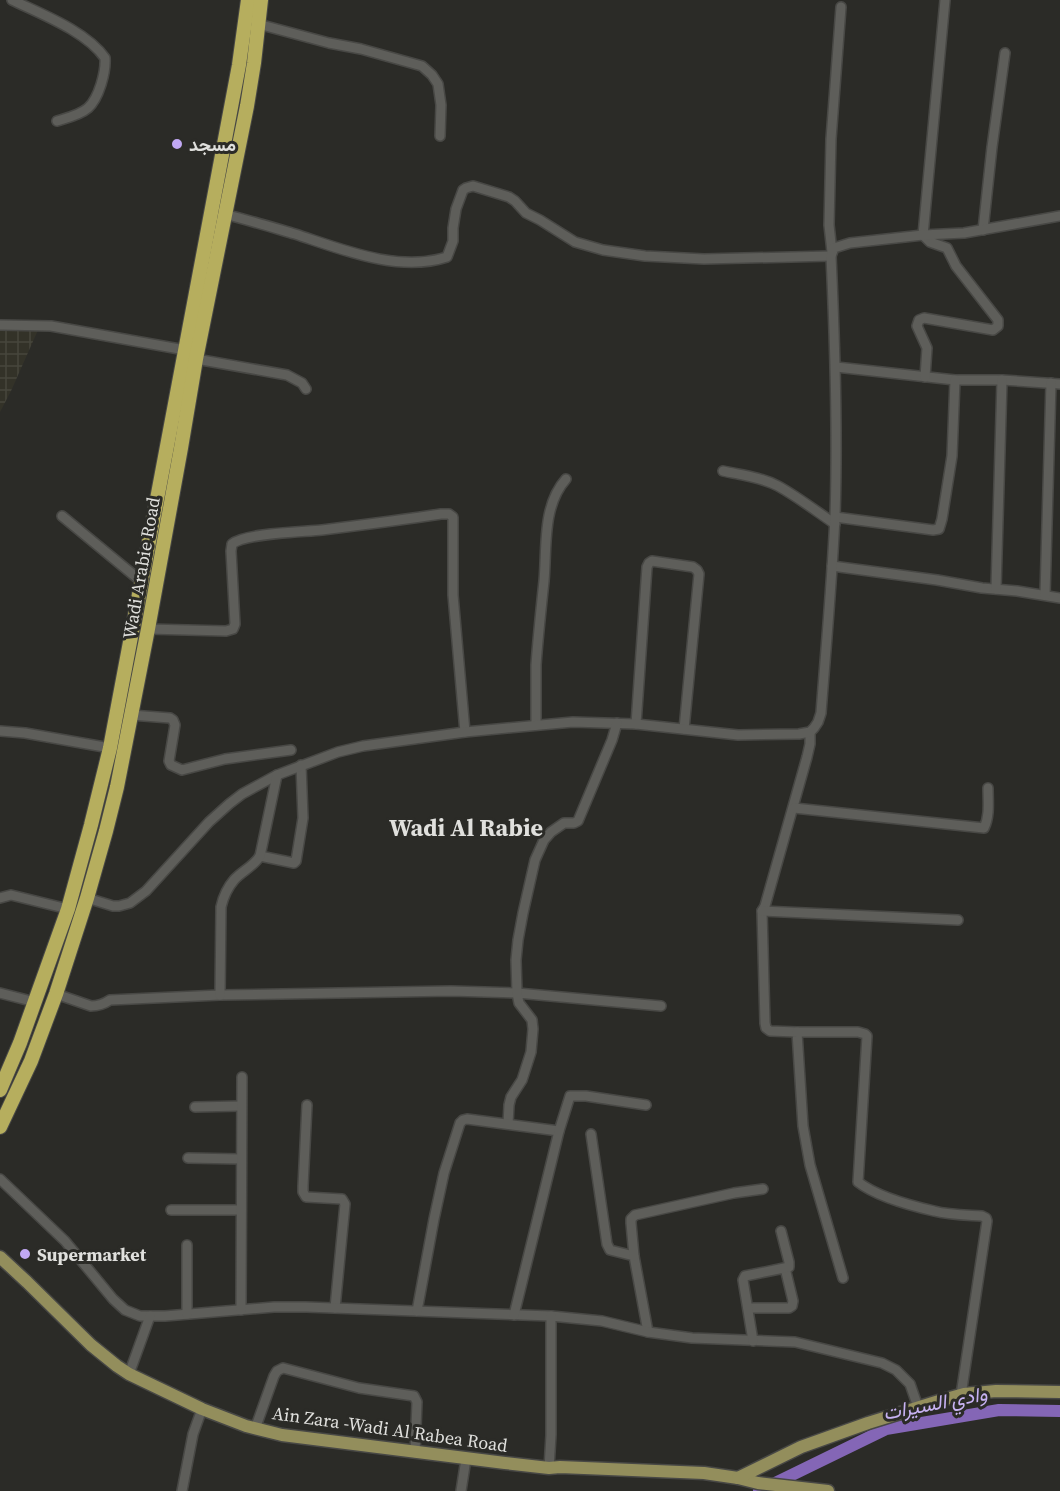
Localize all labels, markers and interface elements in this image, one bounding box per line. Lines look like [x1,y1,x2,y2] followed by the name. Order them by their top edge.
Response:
[189,132,236,157] place label: مسجد
[170,137,184,151] marker: مسجد
[116,495,166,641] street label: Wadi Arabie Road
[389,811,543,844] district label: Wadi Al Rabie
[37,1242,147,1267] place label: Supermarket
[18,1247,32,1261] marker: Supermarket
[880,1379,990,1429] water label: وادي السيرات
[271,1400,509,1458] street label: Ain Zara -Wadi Al Rabea Road

